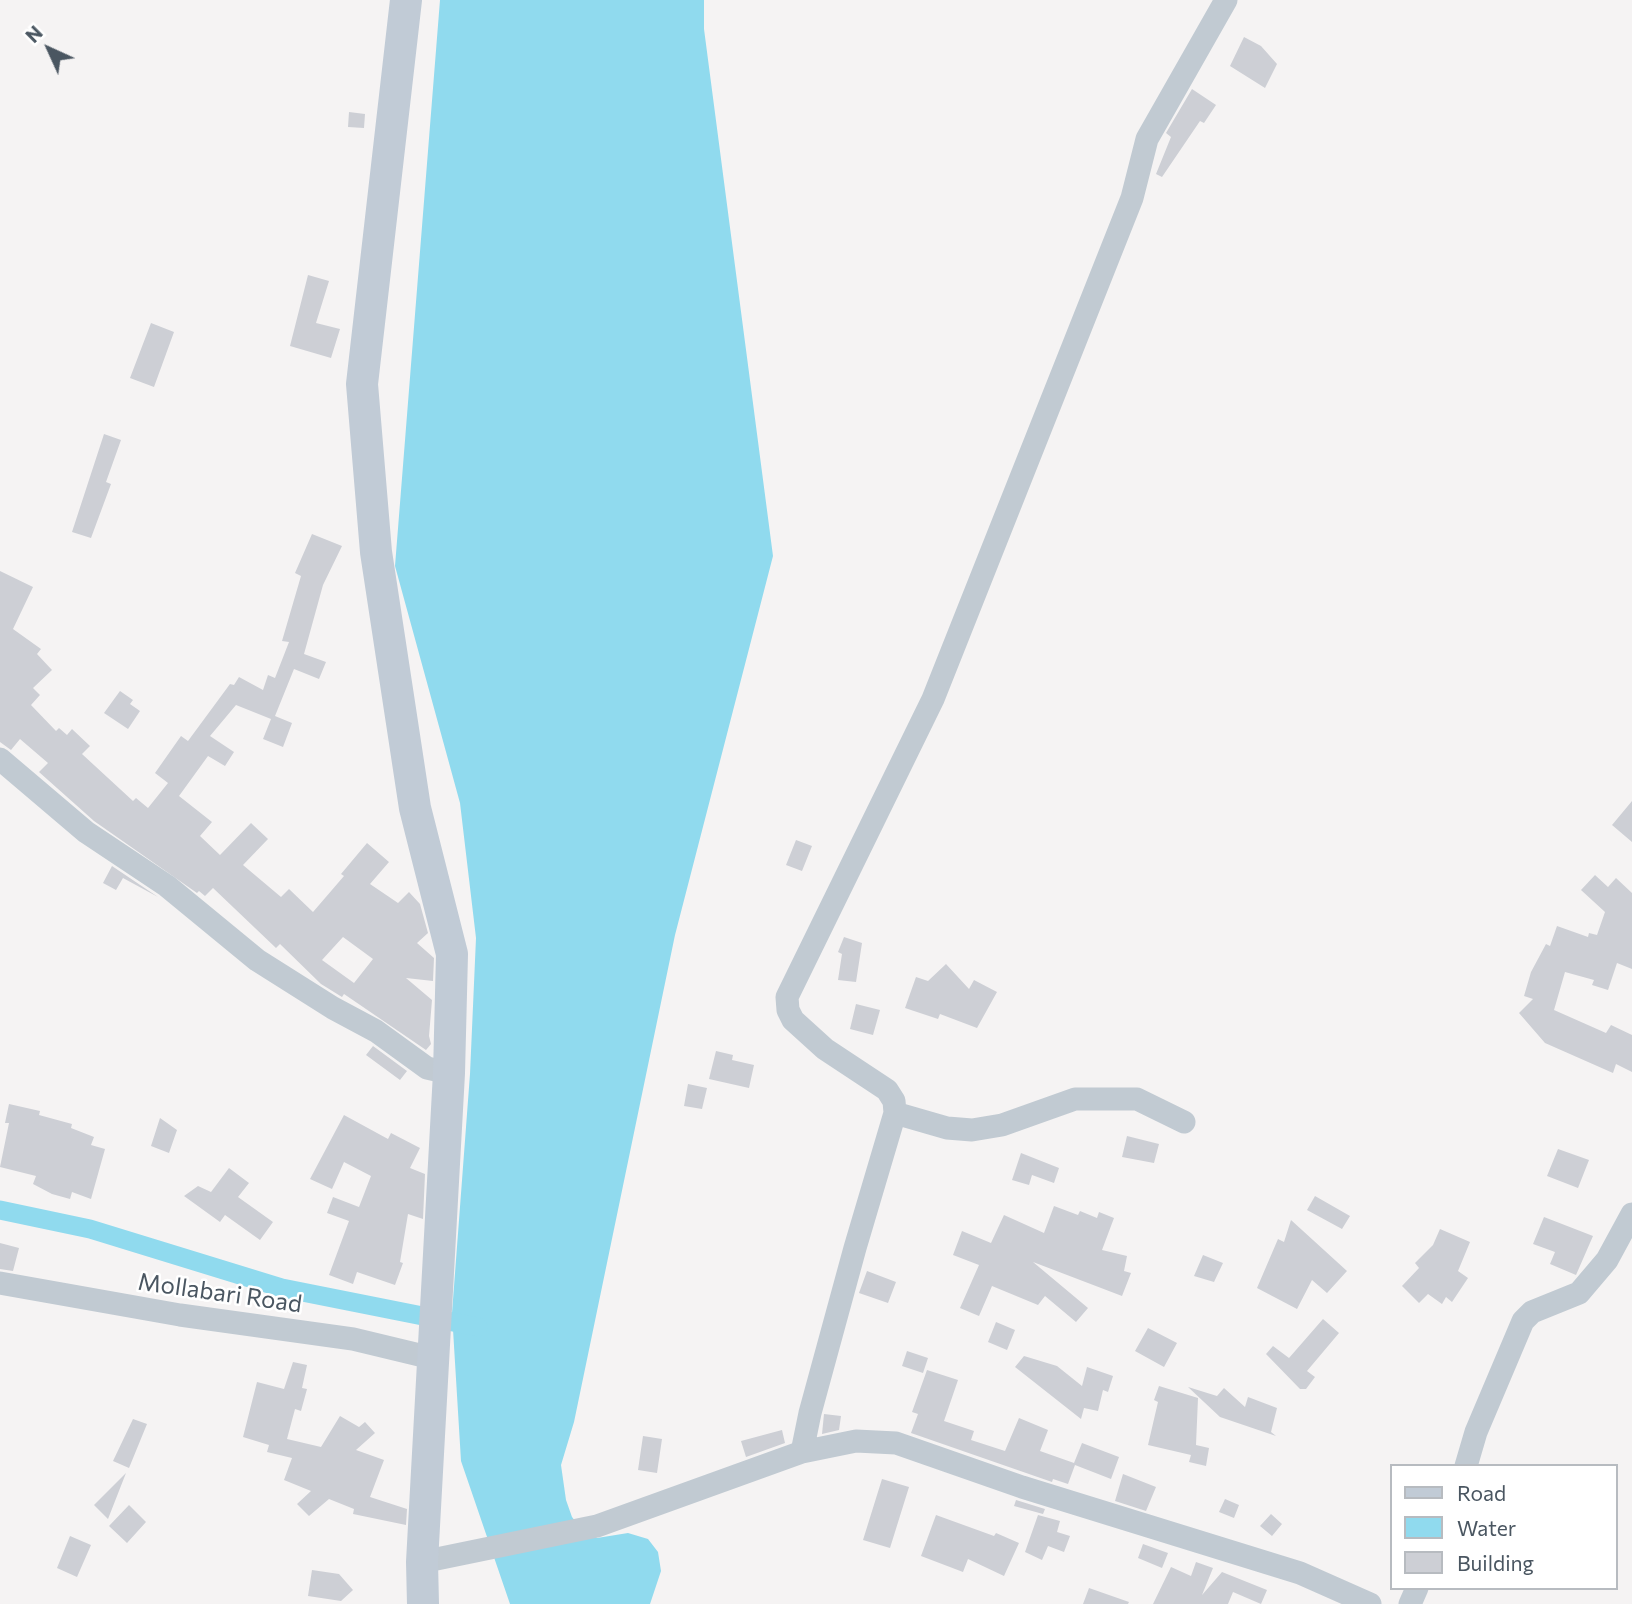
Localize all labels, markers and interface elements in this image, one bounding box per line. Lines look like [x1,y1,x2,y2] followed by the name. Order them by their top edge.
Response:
[14,14,84,84] north arrow
[21,21,47,47] text: N
[136,1267,304,1319] street label: Mollabari Road
[1390,1464,1618,1590] legend
[1457,1480,1506,1505] text: Road
[1457,1515,1516,1540] text: Water
[1457,1550,1534,1575] text: Building

